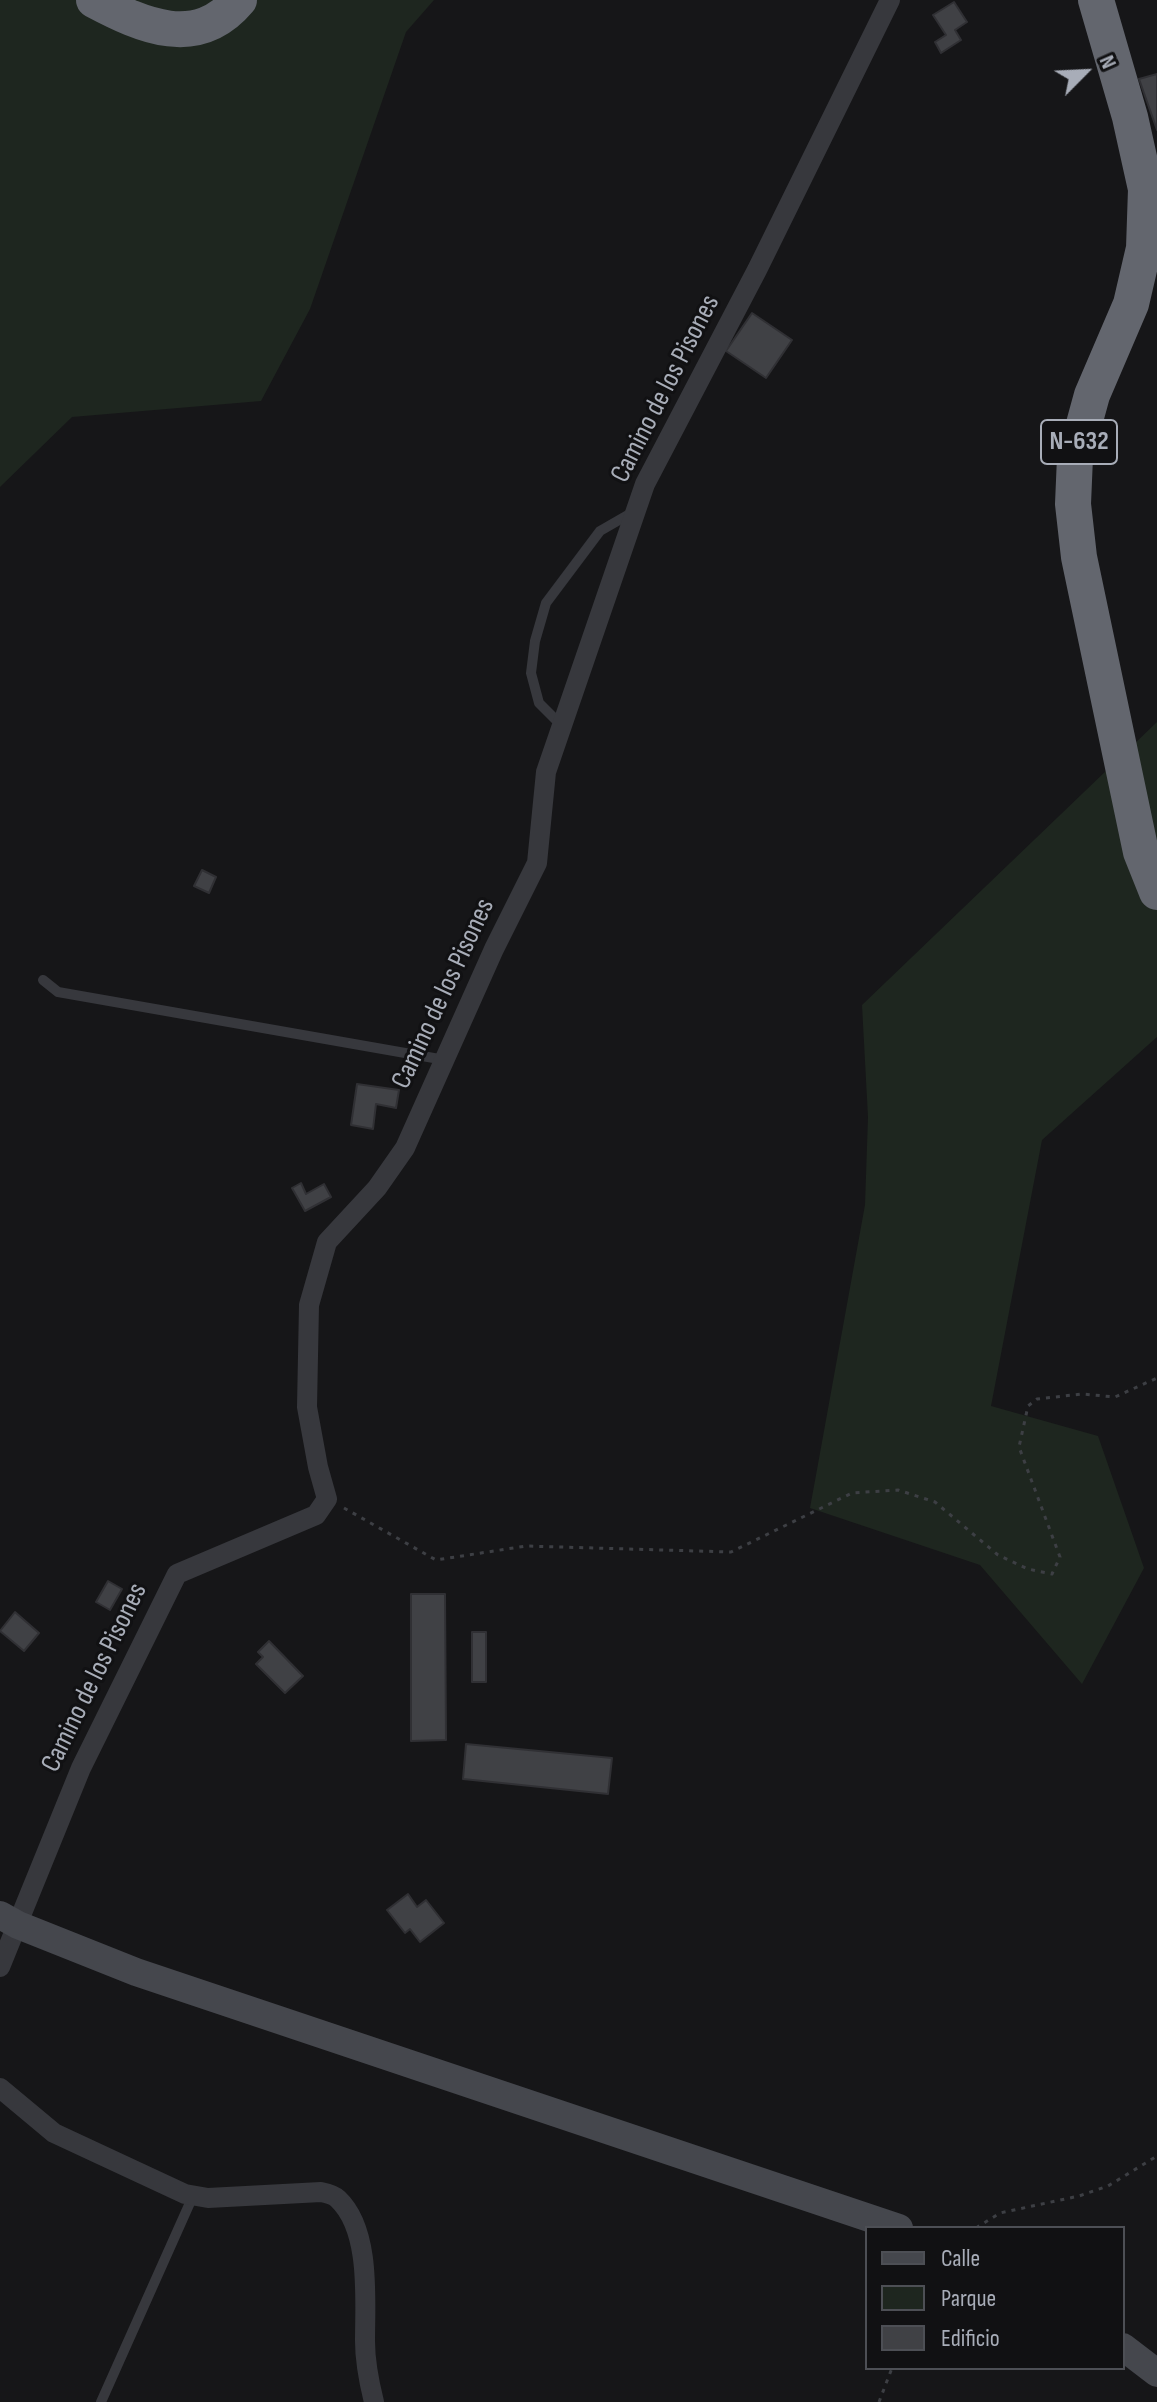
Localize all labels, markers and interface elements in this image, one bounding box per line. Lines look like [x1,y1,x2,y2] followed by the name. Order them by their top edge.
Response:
[1045,32,1125,112] north arrow
[1093,51,1122,73] text: N
[604,290,728,488] street label: Camino de los Pisones
[1041,420,1117,464] road number: N-632
[385,894,503,1094] street label: Camino de los Pisones
[35,1578,155,1778] street label: Camino de los Pisones
[865,2226,1125,2370] legend
[941,2244,980,2273] text: Calle
[941,2284,996,2313] text: Parque
[941,2324,1000,2353] text: Edificio

